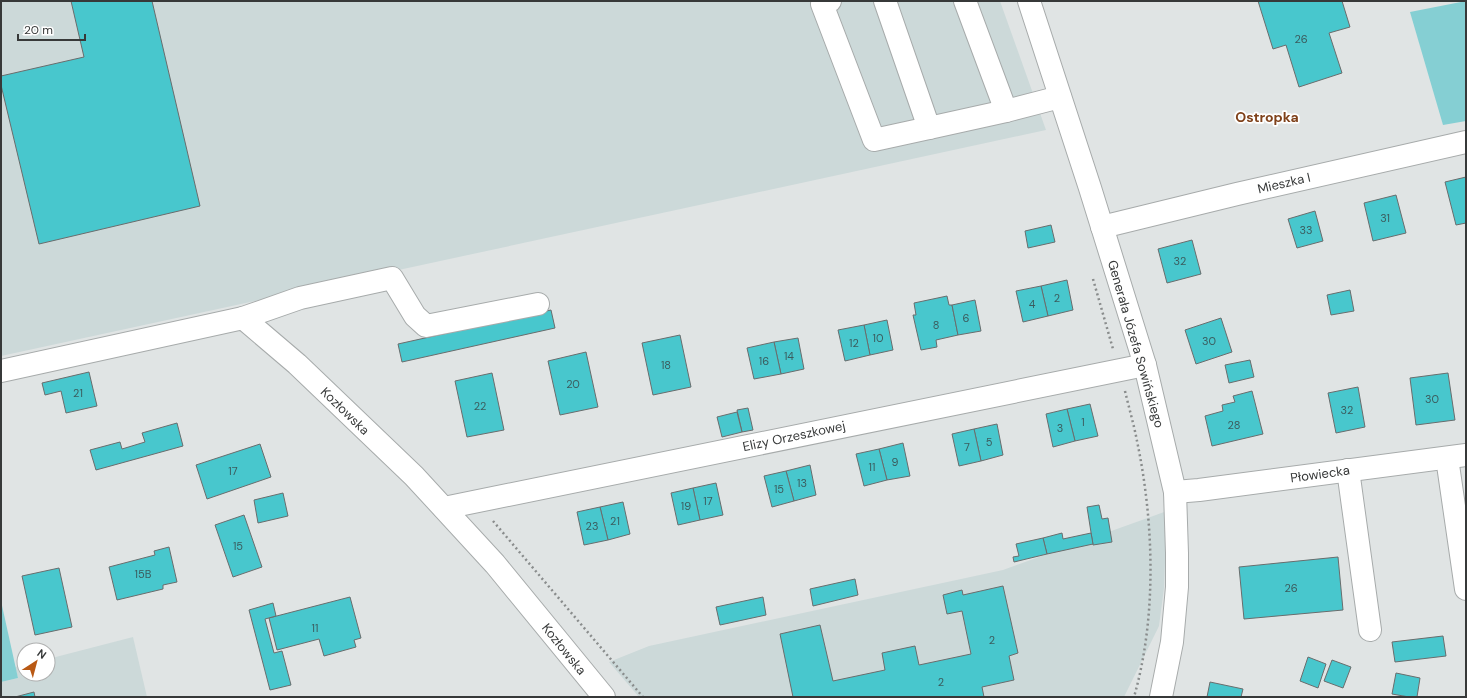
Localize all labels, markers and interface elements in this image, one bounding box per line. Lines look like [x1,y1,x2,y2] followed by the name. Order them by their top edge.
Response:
[18,16,85,42] scale bar
[24,22,53,38] text: 20 m
[1294,32,1308,46] house number: 26
[1235,108,1299,126] district label: Ostropka
[1256,169,1312,197] street label: Mieszka I
[1380,211,1390,225] house number: 31
[1299,223,1313,237] house number: 33
[1174,254,1186,268] house number: 32
[1104,258,1168,430] street label: Generała Józefa Sowińskiego
[1054,291,1060,305] house number: 2
[1029,297,1036,311] house number: 4
[963,311,970,325] house number: 6
[933,318,939,332] house number: 8
[873,331,883,345] house number: 10
[1202,334,1216,348] house number: 30
[849,336,859,350] house number: 12
[784,349,794,363] house number: 14
[759,354,769,368] house number: 16
[661,358,671,372] house number: 18
[566,377,580,391] house number: 20
[317,383,373,439] street label: Kozłowska
[73,386,83,400] house number: 21
[1425,392,1439,406] house number: 30
[474,399,486,413] house number: 22
[1341,403,1353,417] house number: 32
[1081,415,1085,429] house number: 1
[741,417,847,455] street label: Elizy Orzeszkowej
[1228,418,1240,432] house number: 28
[1057,421,1063,435] house number: 3
[986,435,993,449] house number: 5
[964,440,970,454] house number: 7
[892,455,899,469] house number: 9
[869,460,875,474] house number: 11
[1289,461,1351,487] street label: Płowiecka
[228,464,238,478] house number: 17
[797,476,807,490] house number: 13
[774,482,784,496] house number: 15
[703,494,713,508] house number: 17
[681,499,691,513] house number: 19
[610,514,620,528] house number: 21
[586,519,598,533] house number: 23
[233,539,243,553] house number: 15
[135,567,152,581] house number: 15B
[1284,581,1298,595] house number: 26
[538,620,590,678] street label: Kozłowska
[312,621,318,635] house number: 11
[989,633,995,647] house number: 2
[16,642,56,682] north arrow
[35,646,49,662] text: N
[938,675,944,689] house number: 2

